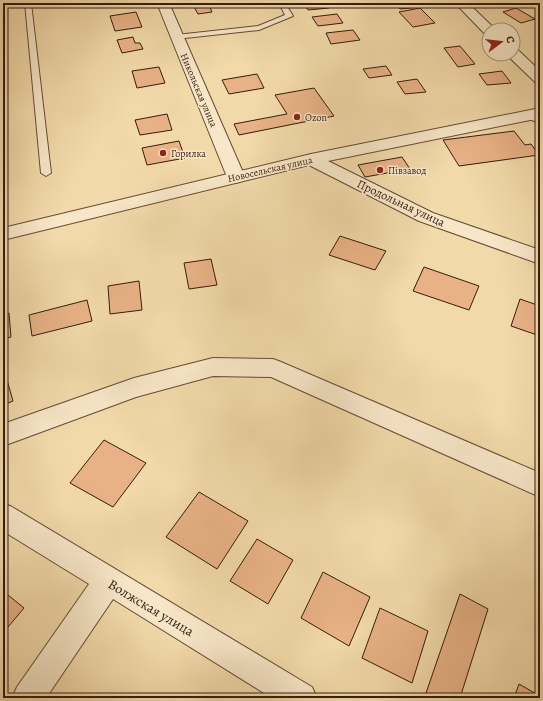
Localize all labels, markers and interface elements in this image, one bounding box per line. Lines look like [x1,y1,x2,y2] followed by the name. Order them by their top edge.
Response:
[481,22,521,62] north arrow
[502,34,518,45] text: С
[178,51,221,129] street label: Никольская улица
[305,111,328,124] place label: Ozon
[292,112,302,122] marker: Ozon
[171,147,206,161] place label: Горилка
[158,148,168,158] marker: Горилка
[226,153,314,185] street label: Новосельская улица
[388,164,426,177] place label: Пiвзавод
[375,165,385,175] marker: Пiвзавод
[354,176,448,231] street label: Продольная улица
[104,575,198,641] street label: Волжская улица

